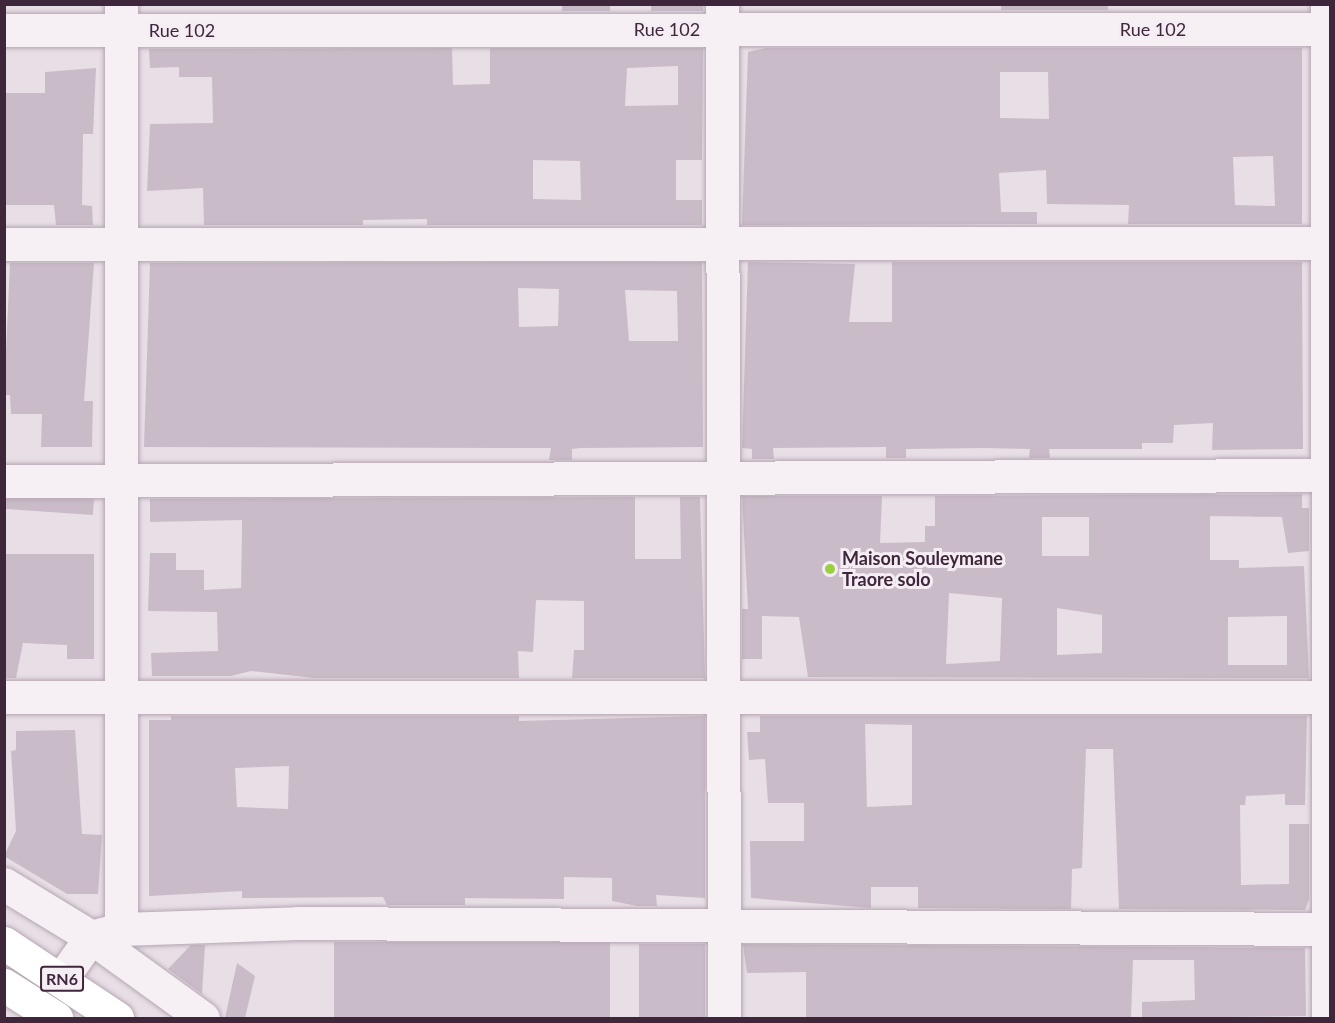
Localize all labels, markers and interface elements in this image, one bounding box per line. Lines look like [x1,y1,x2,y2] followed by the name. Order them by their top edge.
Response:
[634,18,700,40] street label: Rue 102
[1120,18,1186,40] street label: Rue 102
[149,19,215,41] street label: Rue 102
[842,548,1003,590] place label: Maison Souleymane Traore solo
[823,562,837,576] marker: Maison Souleymane Traore solo
[40,966,84,992] road number: RN6

